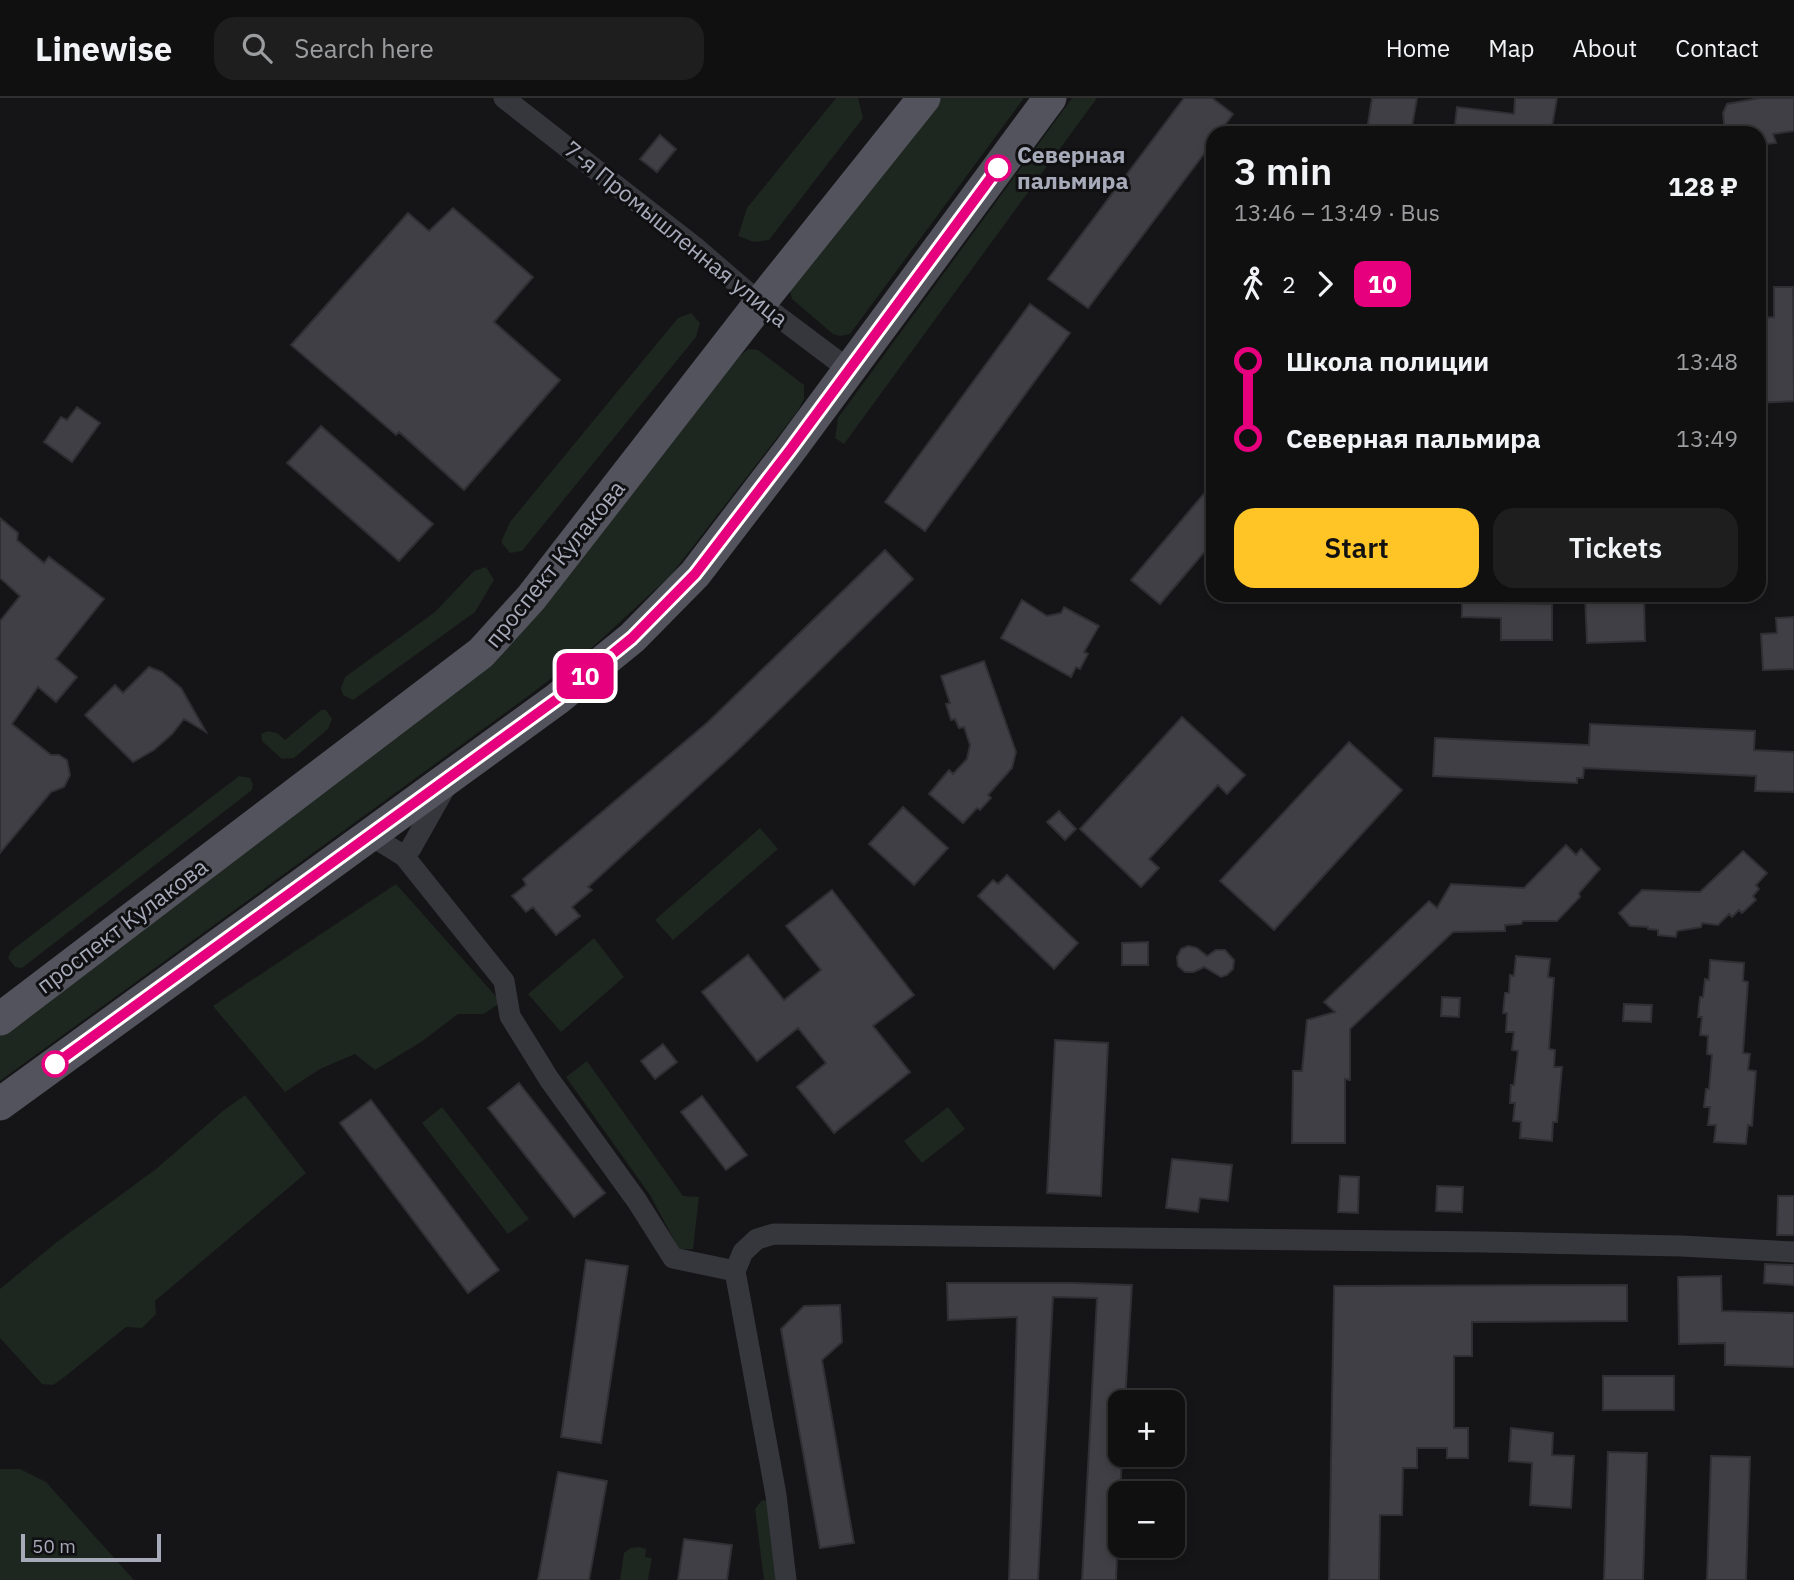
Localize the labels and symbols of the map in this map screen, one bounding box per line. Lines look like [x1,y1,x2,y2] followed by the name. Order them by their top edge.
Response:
[558,133,795,333] street label: 7-я Промышленная улица
[1017,139,1129,195] place label: Северная пальмира
[985,155,1011,181] marker: Северная пальмира
[477,474,631,653] street label: проспект Кулакова
[554,653,616,699] line badge: 10
[30,851,213,999] street label: проспект Кулакова
[42,1051,68,1077] unlabelled marker
[21,1531,161,1563] scale bar

